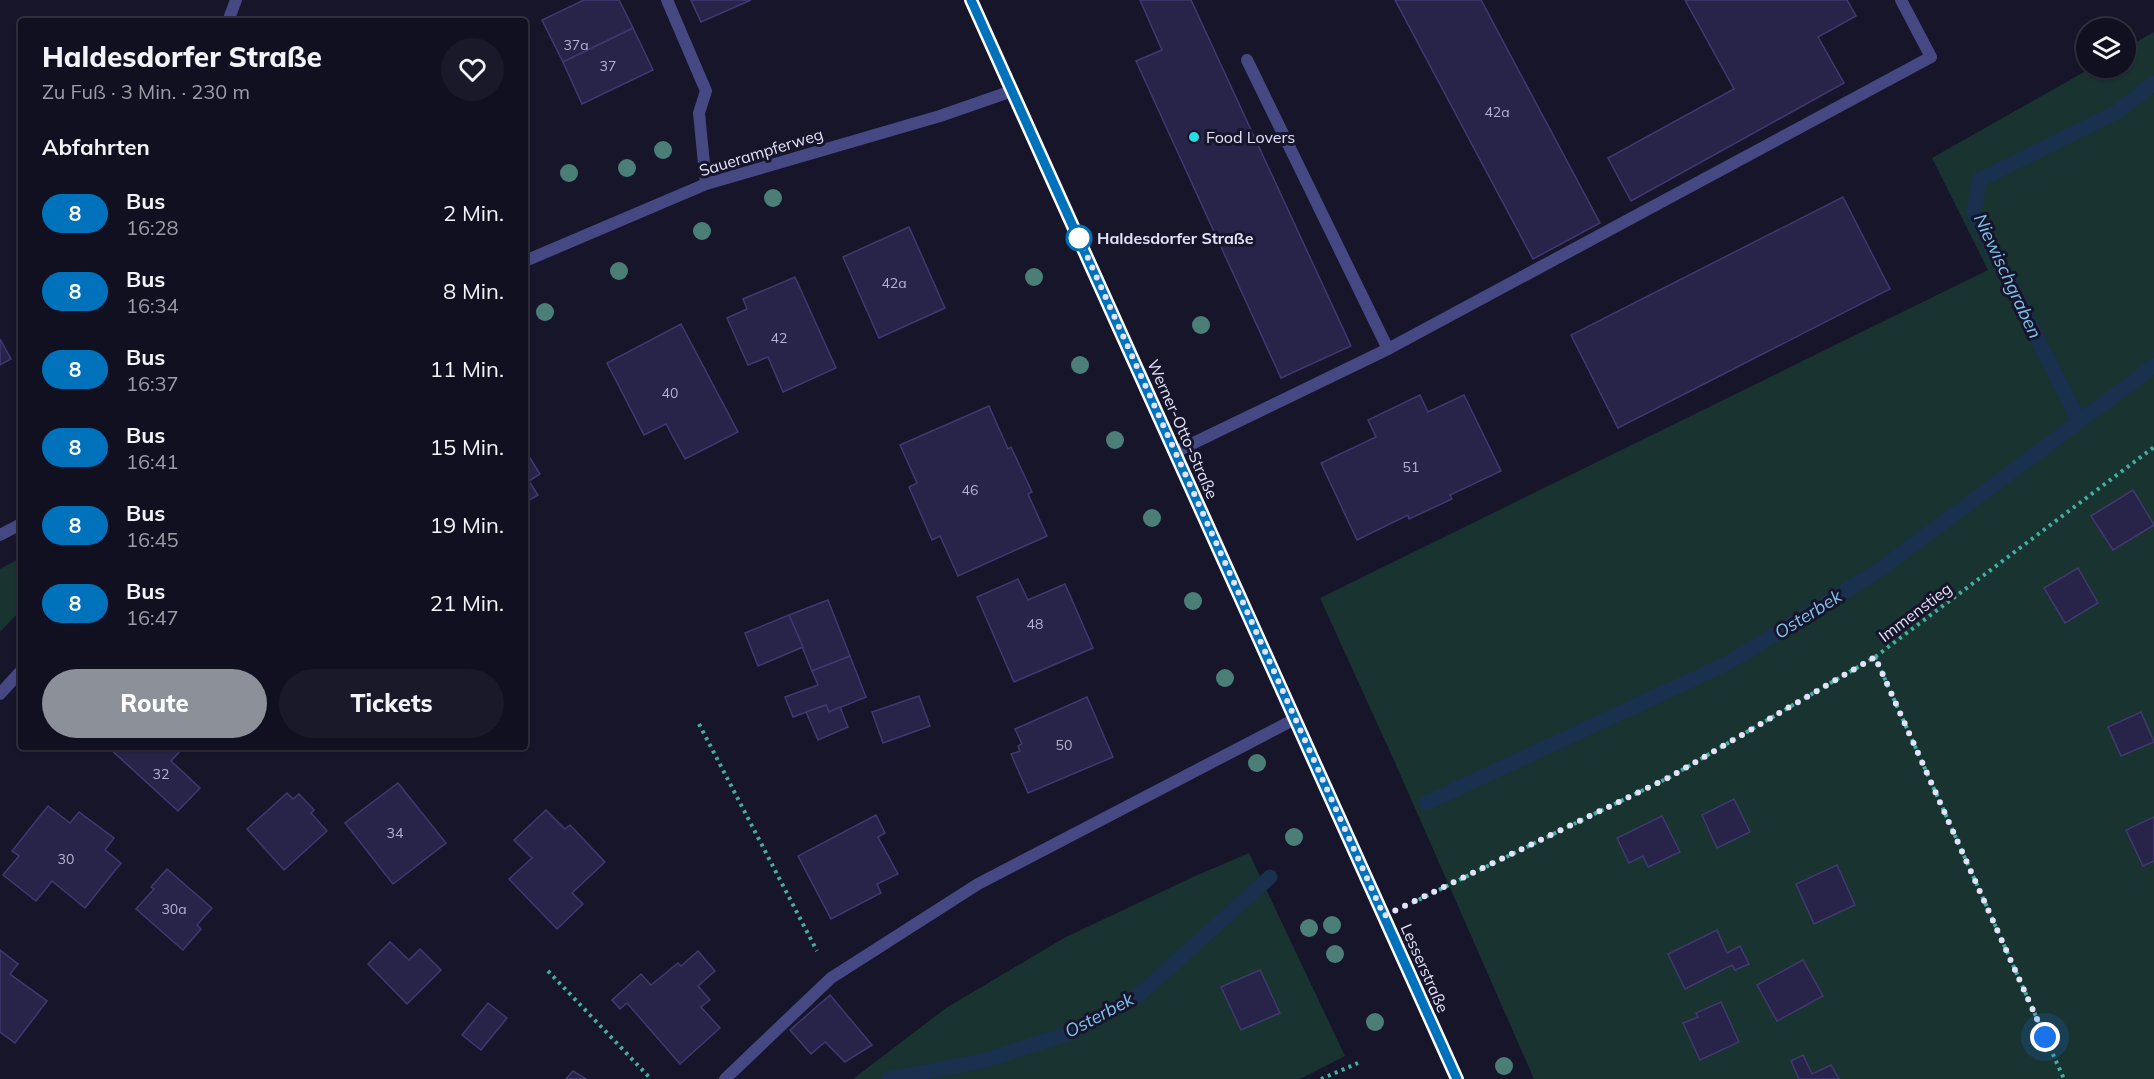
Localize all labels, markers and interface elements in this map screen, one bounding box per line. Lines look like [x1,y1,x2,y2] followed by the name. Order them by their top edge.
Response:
[2076,18,2136,78] map controls
[2076,18,2136,78] button: layers
[563,36,589,54] house number: 37a
[441,38,504,101] button: heart
[42,39,322,74] text: Haldesdorfer Straße
[600,57,616,75] house number: 37
[42,79,250,104] text: Zu Fuß · 3 Min. · 230 m
[1484,103,1510,121] house number: 42a
[697,124,825,180] street label: Sauerampferweg
[1206,127,1295,147] place label: Food Lovers
[1187,130,1201,144] marker: Food Lovers
[42,133,150,161] text: Abfahrten
[126,187,165,215] text: Bus
[443,199,504,227] text: 2 Min.
[69,200,81,226] text: 8
[1969,210,2047,342] water label: Niewischgraben
[126,215,179,240] text: 16:28
[1066,225,1092,251] marker: Haldesdorfer Straße
[1097,228,1254,248] place label: Haldesdorfer Straße
[126,265,165,293] text: Bus
[881,274,907,292] house number: 42a
[443,277,504,305] text: 8 Min.
[69,278,81,304] text: 8
[126,293,179,318] text: 16:34
[771,329,787,347] house number: 42
[126,343,165,371] text: Bus
[430,355,504,383] text: 11 Min.
[69,356,81,382] text: 8
[1143,356,1223,502] street label: Werner-Otto-Straße
[126,371,179,396] text: 16:37
[662,384,678,402] house number: 40
[126,421,165,449] text: Bus
[430,433,504,461] text: 15 Min.
[69,434,81,460] text: 8
[126,449,179,474] text: 16:41
[1403,458,1419,476] house number: 51
[962,481,978,499] house number: 46
[126,499,165,527] text: Bus
[430,511,504,539] text: 19 Min.
[69,512,81,538] text: 8
[126,527,179,552] text: 16:45
[126,577,165,605] text: Bus
[1875,578,1955,646] street label: Immenstieg
[1770,584,1847,644] water label: Osterbek
[430,589,504,617] text: 21 Min.
[69,590,81,616] text: 8
[126,605,179,630] text: 16:47
[1027,615,1043,633] house number: 48
[42,669,267,738] button: Route
[279,669,504,738] button: Tickets
[1056,736,1072,754] house number: 50
[153,765,169,783] house number: 32
[387,824,404,842] house number: 34
[58,850,74,868] house number: 30
[161,900,187,918] house number: 30a
[1396,920,1454,1016] street label: Lesserstraße
[1060,987,1138,1043] water label: Osterbek
[2030,1022,2060,1052] your location

